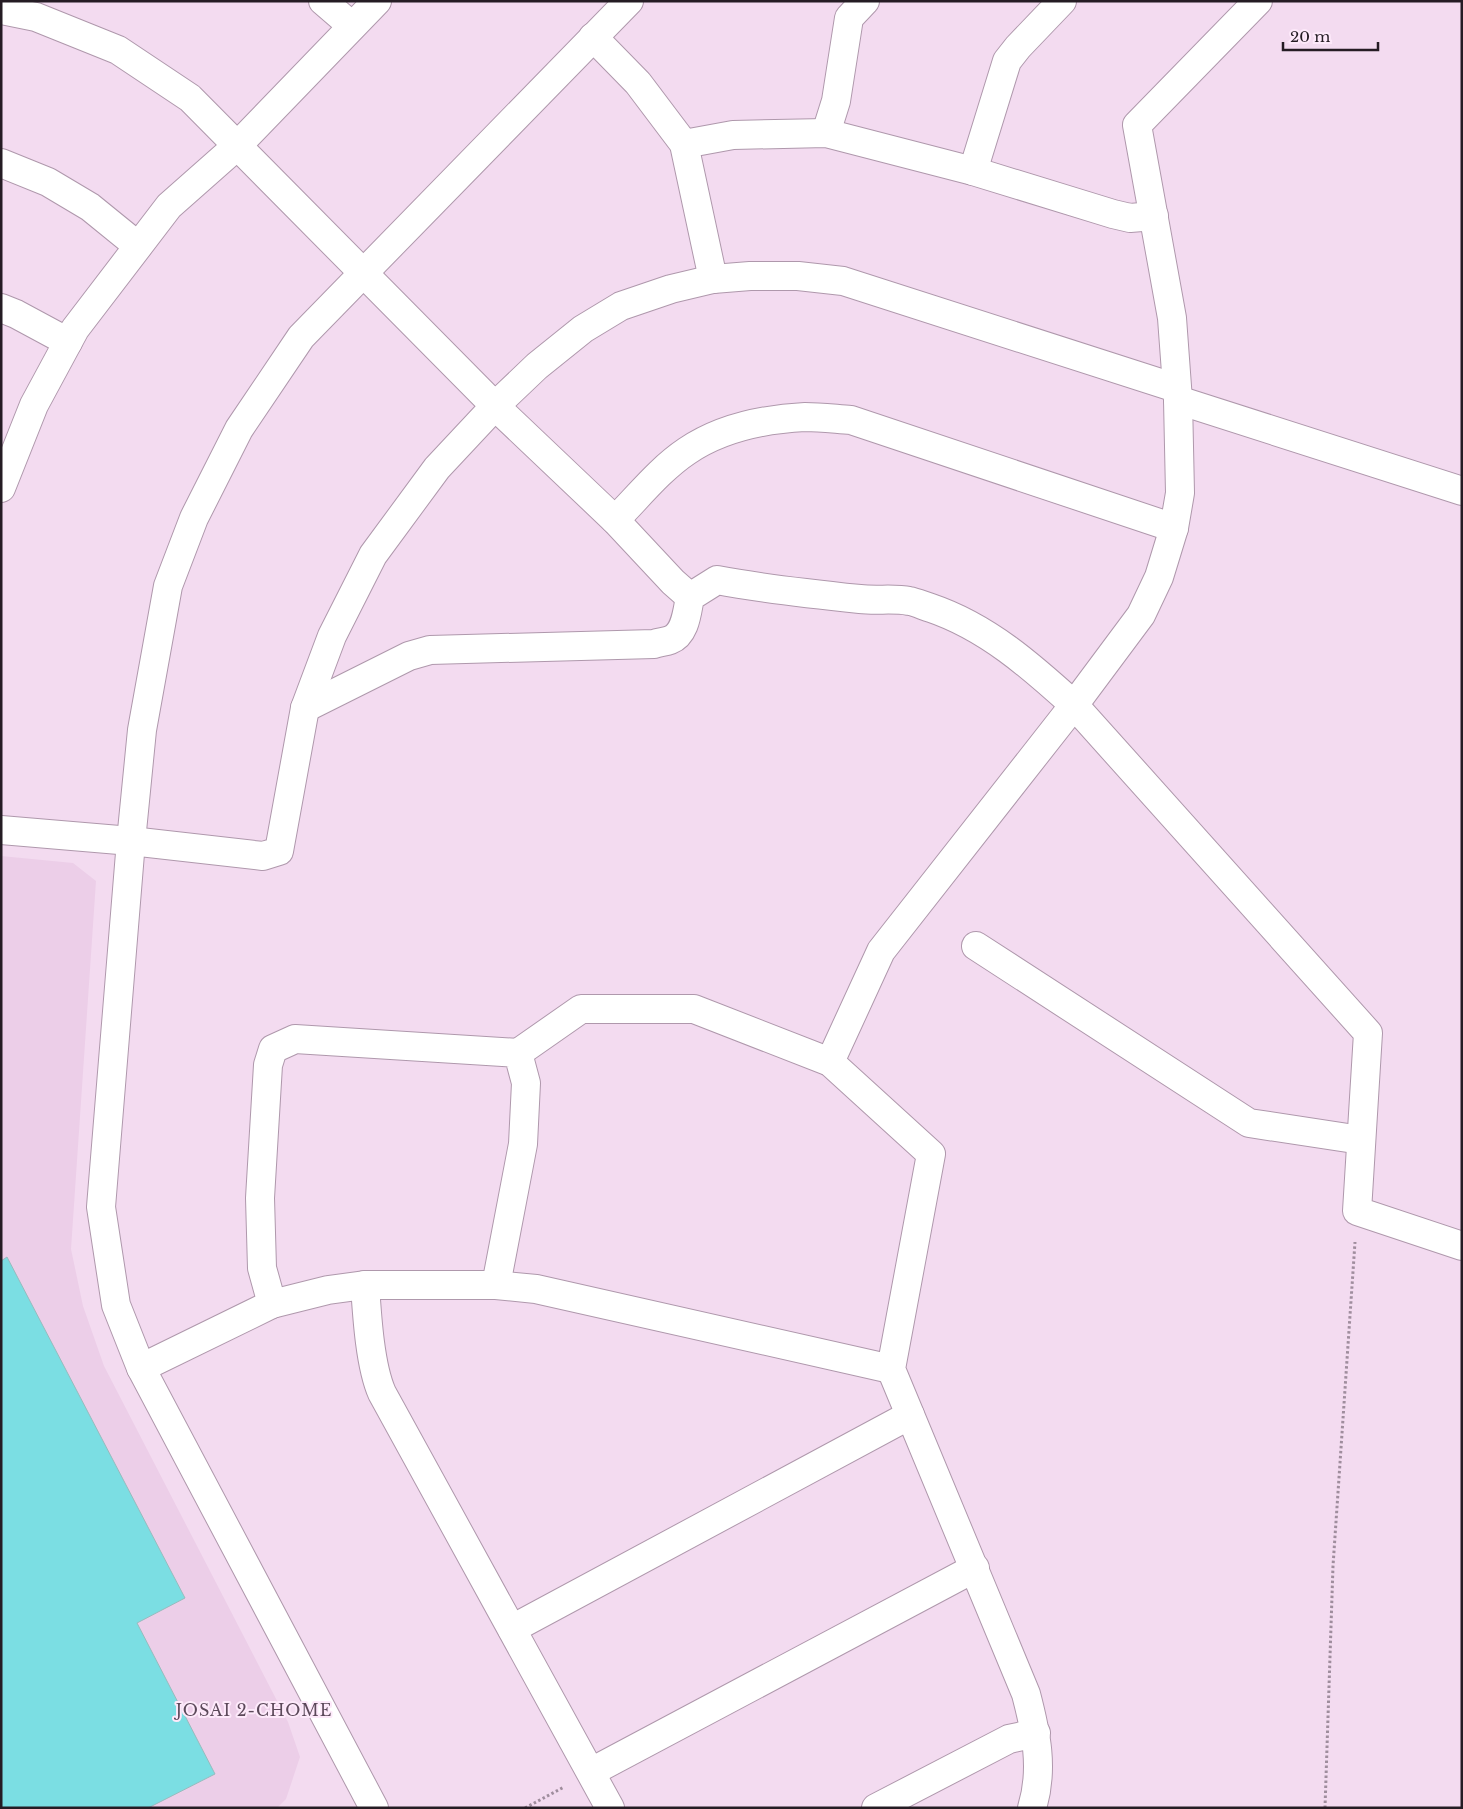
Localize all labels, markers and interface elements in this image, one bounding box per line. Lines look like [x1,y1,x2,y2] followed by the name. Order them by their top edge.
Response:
[1283,20,1378,52] scale bar
[1290,27,1330,46] text: 20 m
[174,1700,332,1720] district label: JOSAI 2-CHOME

